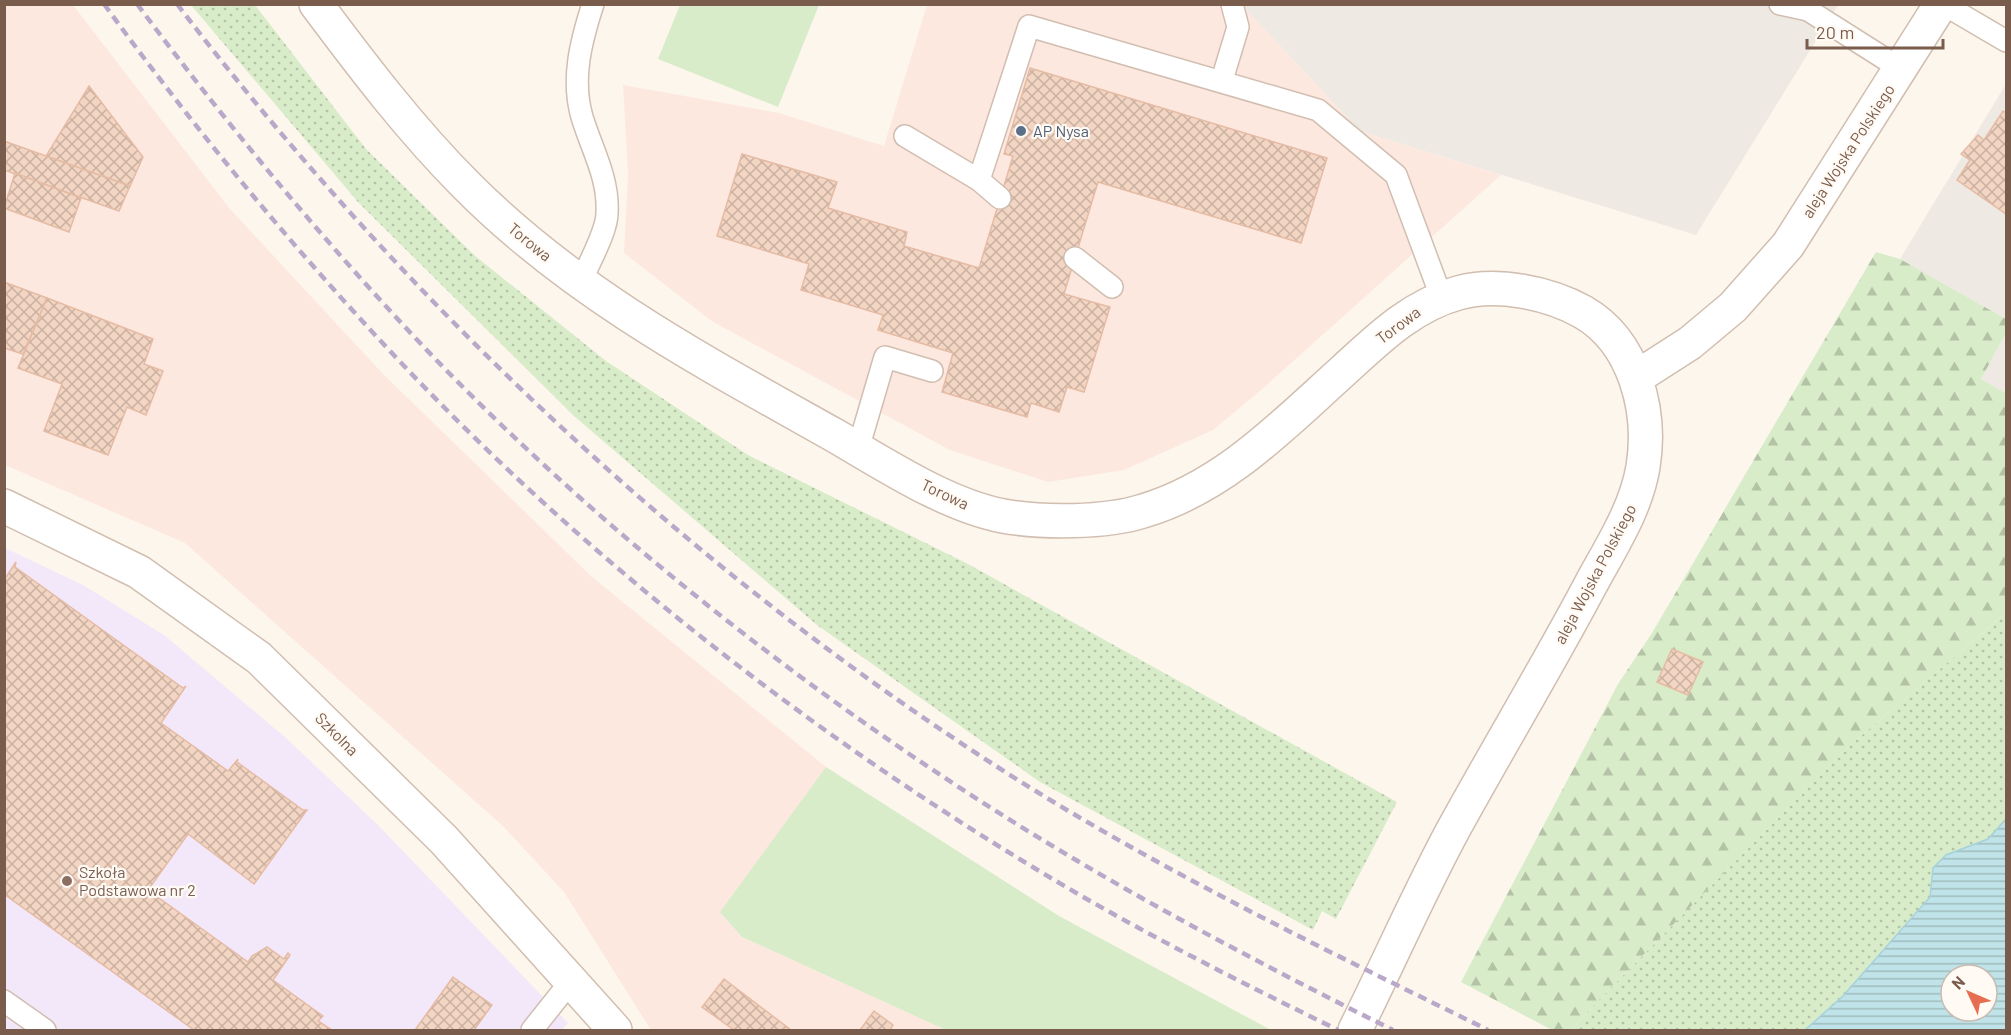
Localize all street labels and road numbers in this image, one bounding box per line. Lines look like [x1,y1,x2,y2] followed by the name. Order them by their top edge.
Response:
[1797,80,1898,221] street label: aleja Wojska Polskiego
[505,218,556,265] street label: Torowa
[1372,302,1424,347] street label: Torowa
[918,474,972,513] street label: Torowa
[1550,501,1639,647] street label: aleja Wojska Polskiego
[312,708,363,759] street label: Szkolna

